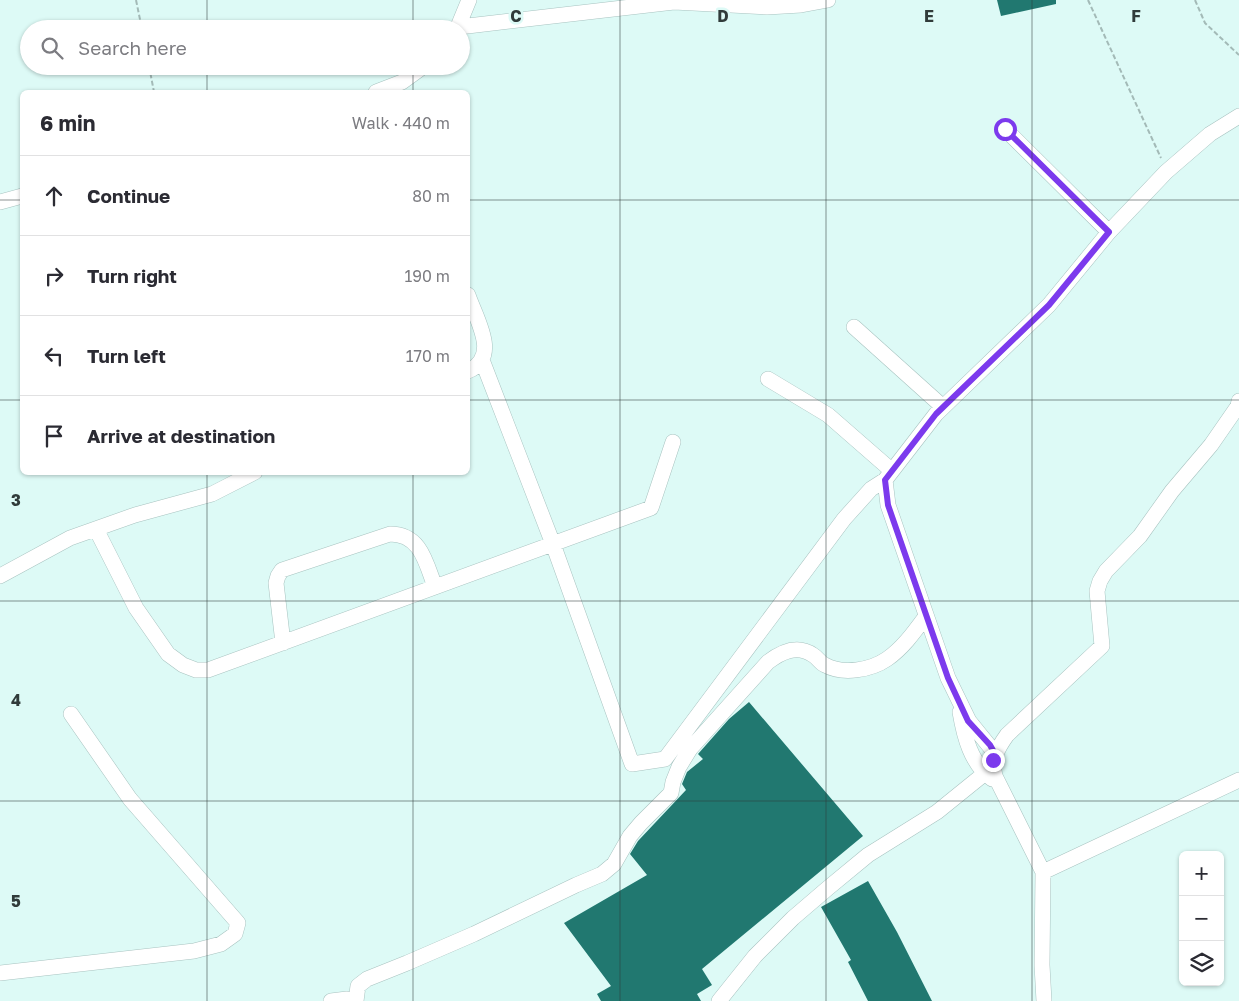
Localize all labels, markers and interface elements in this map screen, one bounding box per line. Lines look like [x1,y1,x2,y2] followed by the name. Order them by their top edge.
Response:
[510,6,522,26] text: C
[717,6,729,26] text: D
[924,6,934,26] text: E
[1131,6,1141,26] text: F
[20,20,470,75] search box
[38,34,66,62] icon: search
[78,36,187,59] text: Search here
[40,110,95,136] text: 6 min
[352,113,450,133] text: Walk · 440 m
[994,118,1017,141] route start
[40,182,68,210] icon: ahead
[87,184,170,207] text: Continue
[412,186,450,206] text: 80 m
[40,262,68,290] icon: right
[87,264,177,287] text: Turn right
[404,266,450,286] text: 190 m
[40,342,68,370] icon: left
[87,344,166,367] text: Turn left
[406,346,450,366] text: 170 m
[40,422,68,450] icon: arrive
[87,424,275,447] text: Arrive at destination
[11,490,21,510] text: 3
[11,690,21,710] text: 4
[982,749,1005,772] route end
[1179,851,1224,986] map controls
[1179,851,1224,896] button: +
[11,891,21,911] text: 5
[1179,896,1224,941] button: −
[1179,941,1224,986] button: layers

